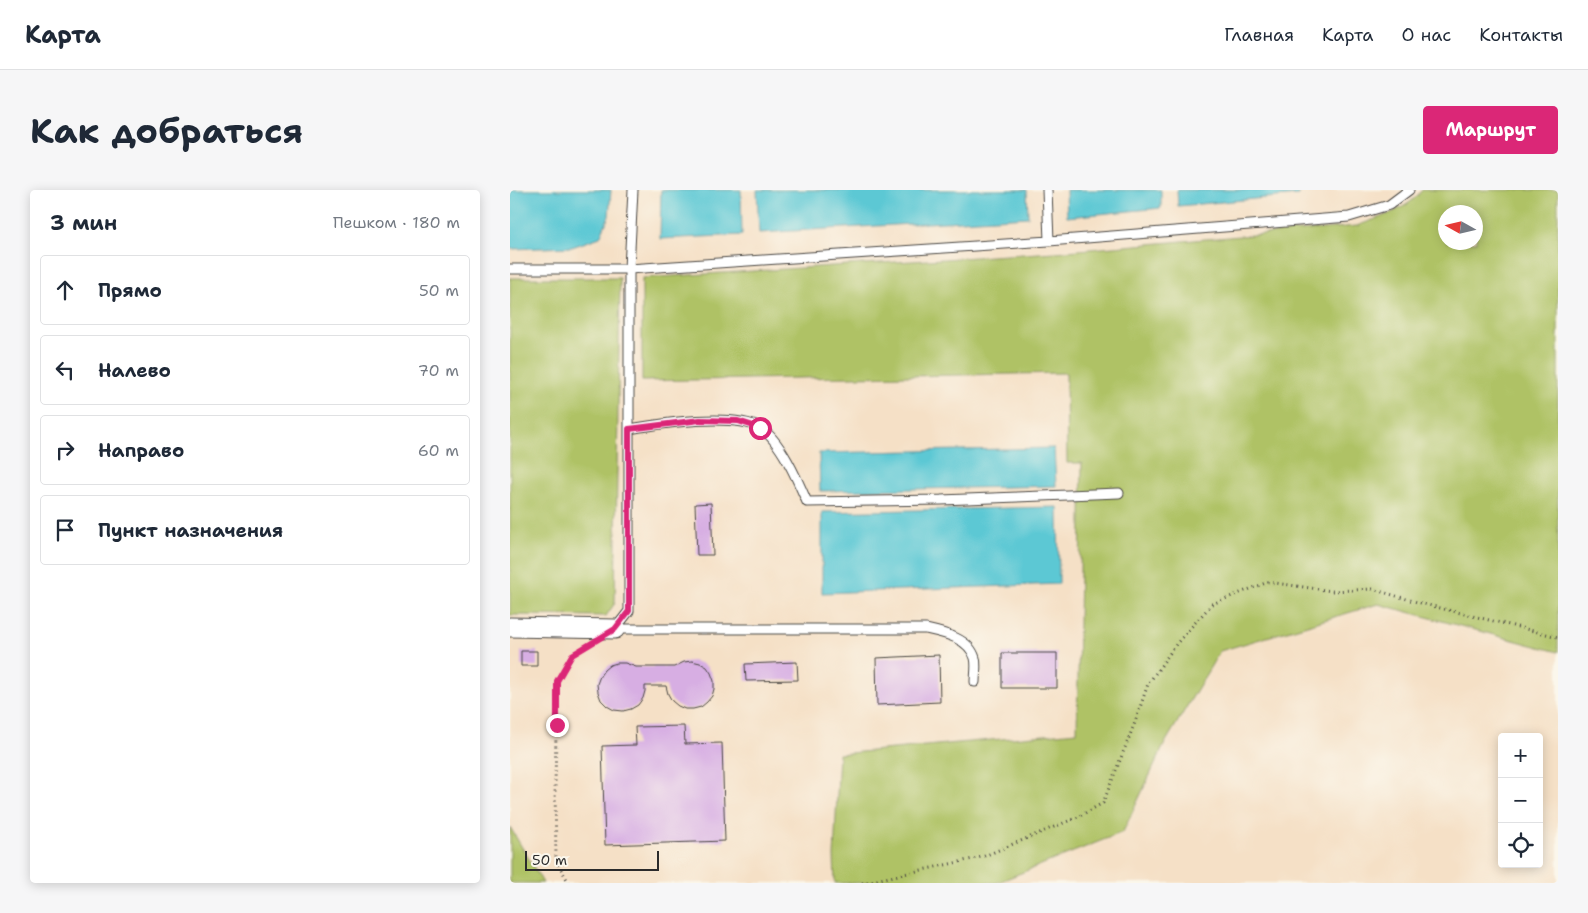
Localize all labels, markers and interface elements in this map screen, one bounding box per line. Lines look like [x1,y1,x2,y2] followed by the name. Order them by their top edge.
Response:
[25,19,101,51] text: Карта
[1224,23,1294,47] text: Главная
[1322,23,1374,47] text: Карта
[1402,23,1451,47] text: О нас
[1479,23,1563,47] text: Контакты
[1423,106,1558,154] button: Маршрут
[30,107,303,154] text: Как добраться
[1438,205,1483,250] north arrow
[50,209,117,237] text: 3 мин
[333,212,460,233] text: Пешком · 180 m
[51,276,79,304] icon: ahead
[98,278,162,303] text: Прямо
[419,280,459,301] text: 50 m
[51,356,79,384] icon: left
[98,358,171,383] text: Налево
[418,360,459,381] text: 70 m
[749,417,772,440] route start
[51,436,79,464] icon: right
[98,438,184,463] text: Направо
[418,440,459,461] text: 60 m
[51,516,79,544] icon: arrive
[98,518,283,543] text: Пункт назначения
[546,714,569,737] route end
[1498,733,1543,868] map controls
[1498,733,1543,778] button: +
[1498,778,1543,823] button: −
[1498,823,1543,868] button: locate
[525,848,659,871] scale bar
[532,851,567,869] text: 50 m

